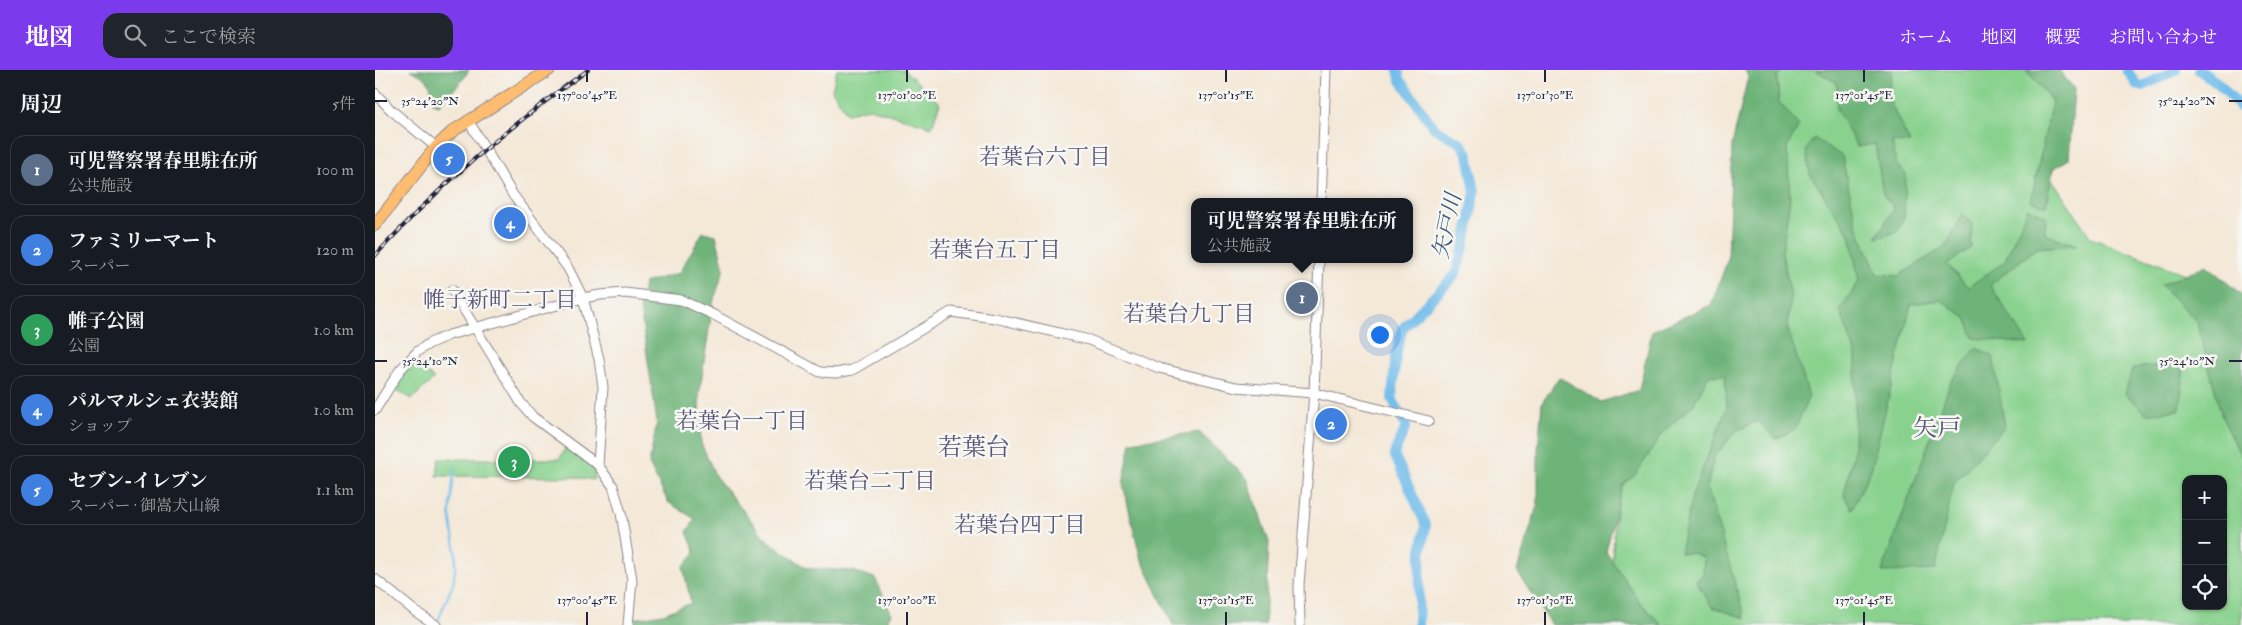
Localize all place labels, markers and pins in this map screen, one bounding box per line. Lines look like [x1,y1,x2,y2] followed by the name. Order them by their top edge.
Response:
[433,140,465,178] pin: 5
[494,204,526,242] pin: 4
[1286,279,1318,317] pin: 1
[1315,405,1347,443] pin: 2
[498,443,530,481] pin: 3

